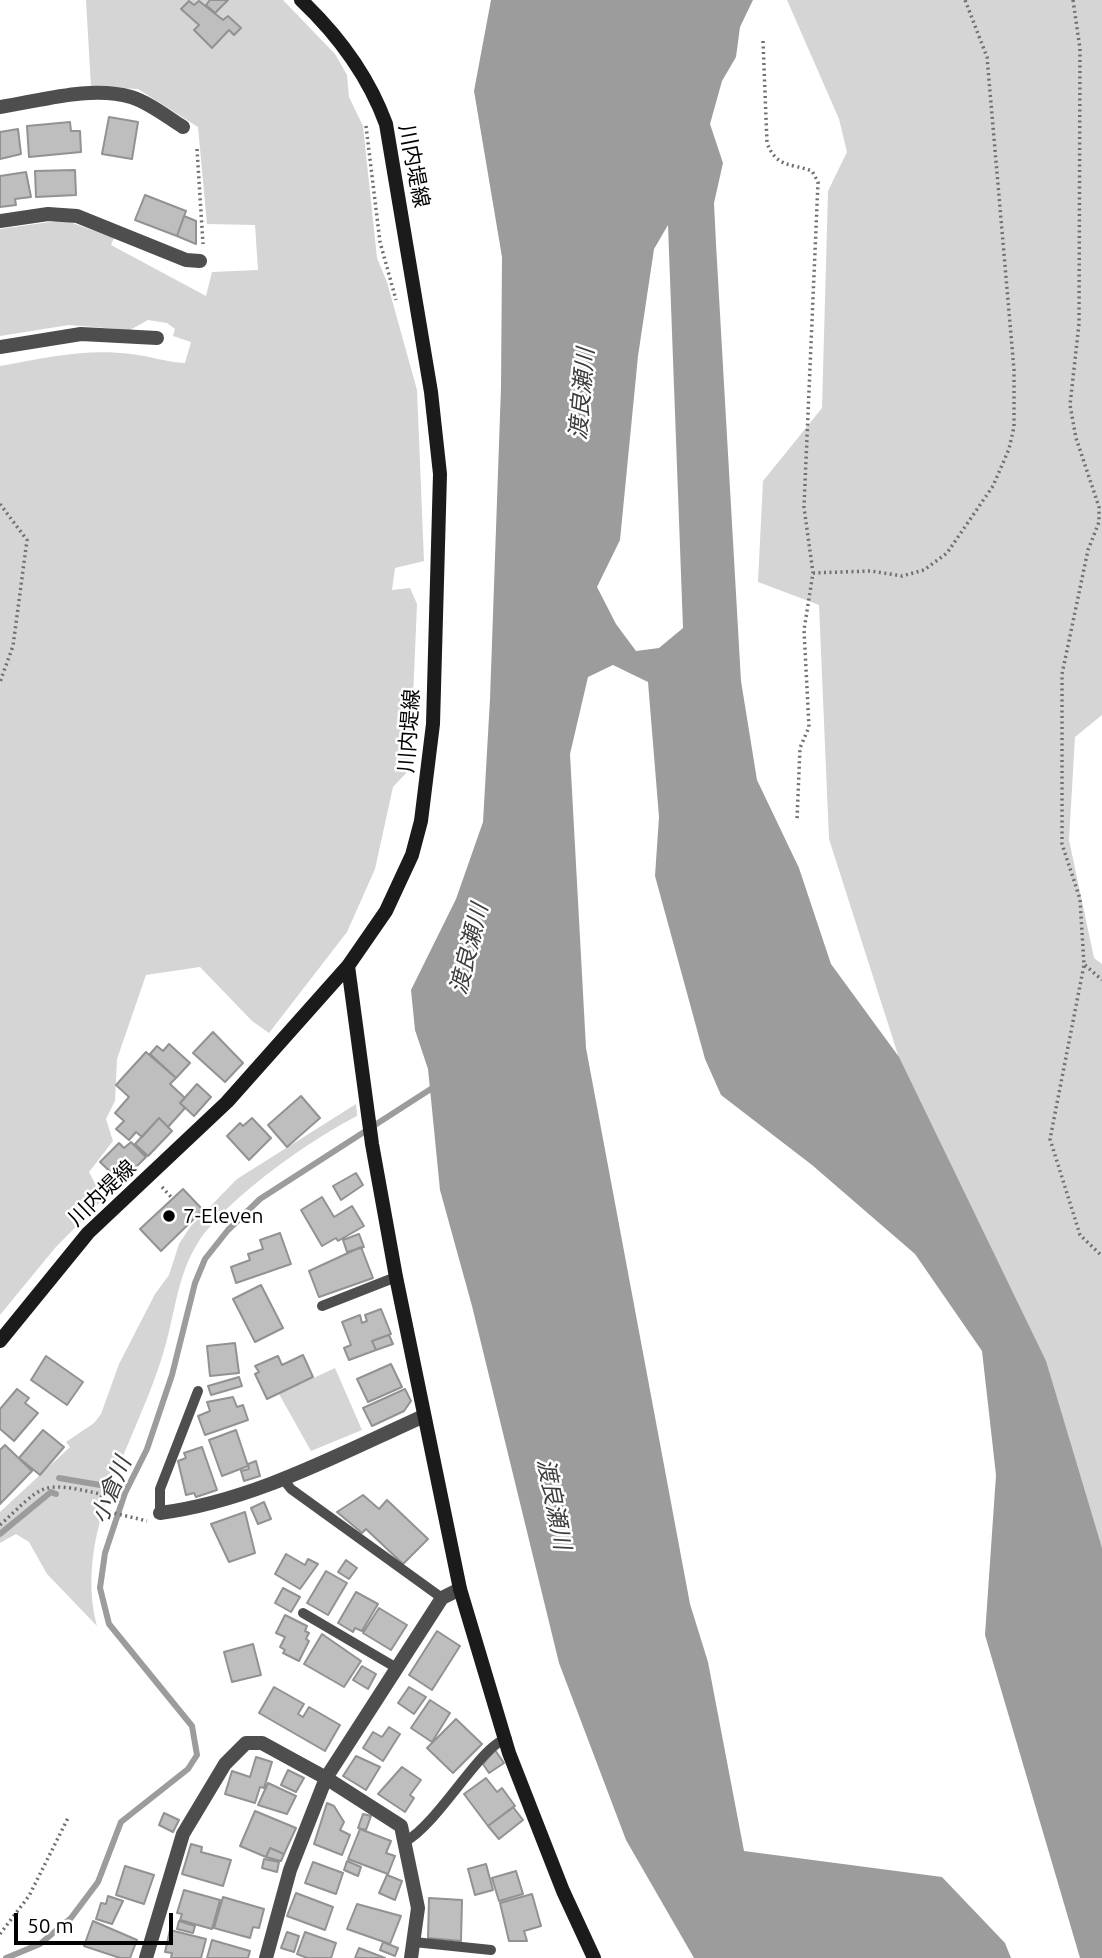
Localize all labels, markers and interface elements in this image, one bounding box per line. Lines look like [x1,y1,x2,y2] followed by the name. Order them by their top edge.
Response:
[394,122,434,210] street label: 川内堤線
[564,347,600,441] water label: 渡良瀬川
[394,688,424,774] street label: 川内堤線
[444,901,494,997] water label: 渡良瀬川
[63,1155,141,1231] street label: 川内堤線
[183,1203,264,1229] place label: 7-Eleven
[161,1208,177,1224] marker: 7-Eleven
[85,1453,137,1527] water label: 小倉川
[532,1456,576,1552] water label: 渡良瀬川
[18,1898,177,1942] scale bar
[27,1913,74,1937] text: 50 m

